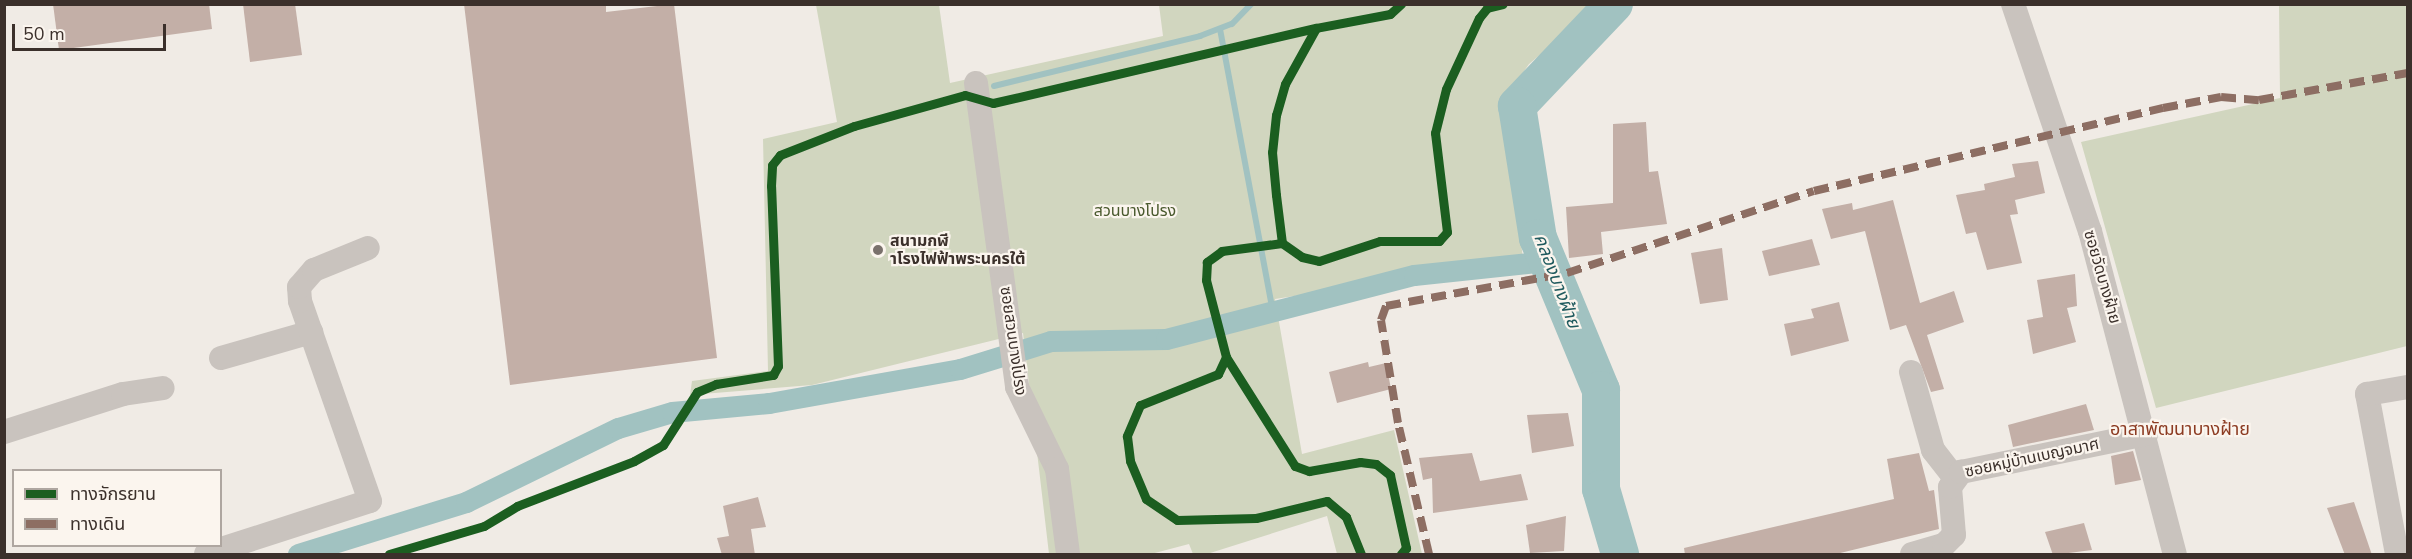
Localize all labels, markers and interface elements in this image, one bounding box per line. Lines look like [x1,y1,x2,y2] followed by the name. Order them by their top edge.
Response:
[15,12,170,50] scale bar
[23,22,65,46] text: 50 m
[1094,201,1176,221] park label: สวนบางโปรง
[2079,228,2125,326] street label: ซอยวัดบางฝ้าย
[890,231,1025,269] place label: สนามกฬี าโรงไฟฟ้าพระนครใต้
[1529,231,1585,331] water label: คลองบางฝ้าย
[871,243,885,257] marker: สนามกฬี าโรงไฟฟ้าพระนครใต้
[996,285,1030,397] street label: ซอยสวนบางโปรง
[2110,418,2250,440] district label: อาสาพัฒนาบางฝ้าย
[1963,434,2101,482] street label: ซอยหมู่บ้านเบญจมาศ
[12,469,222,547] legend
[70,482,156,506] text: ทางจักรยาน
[70,512,125,536] text: ทางเดิน

